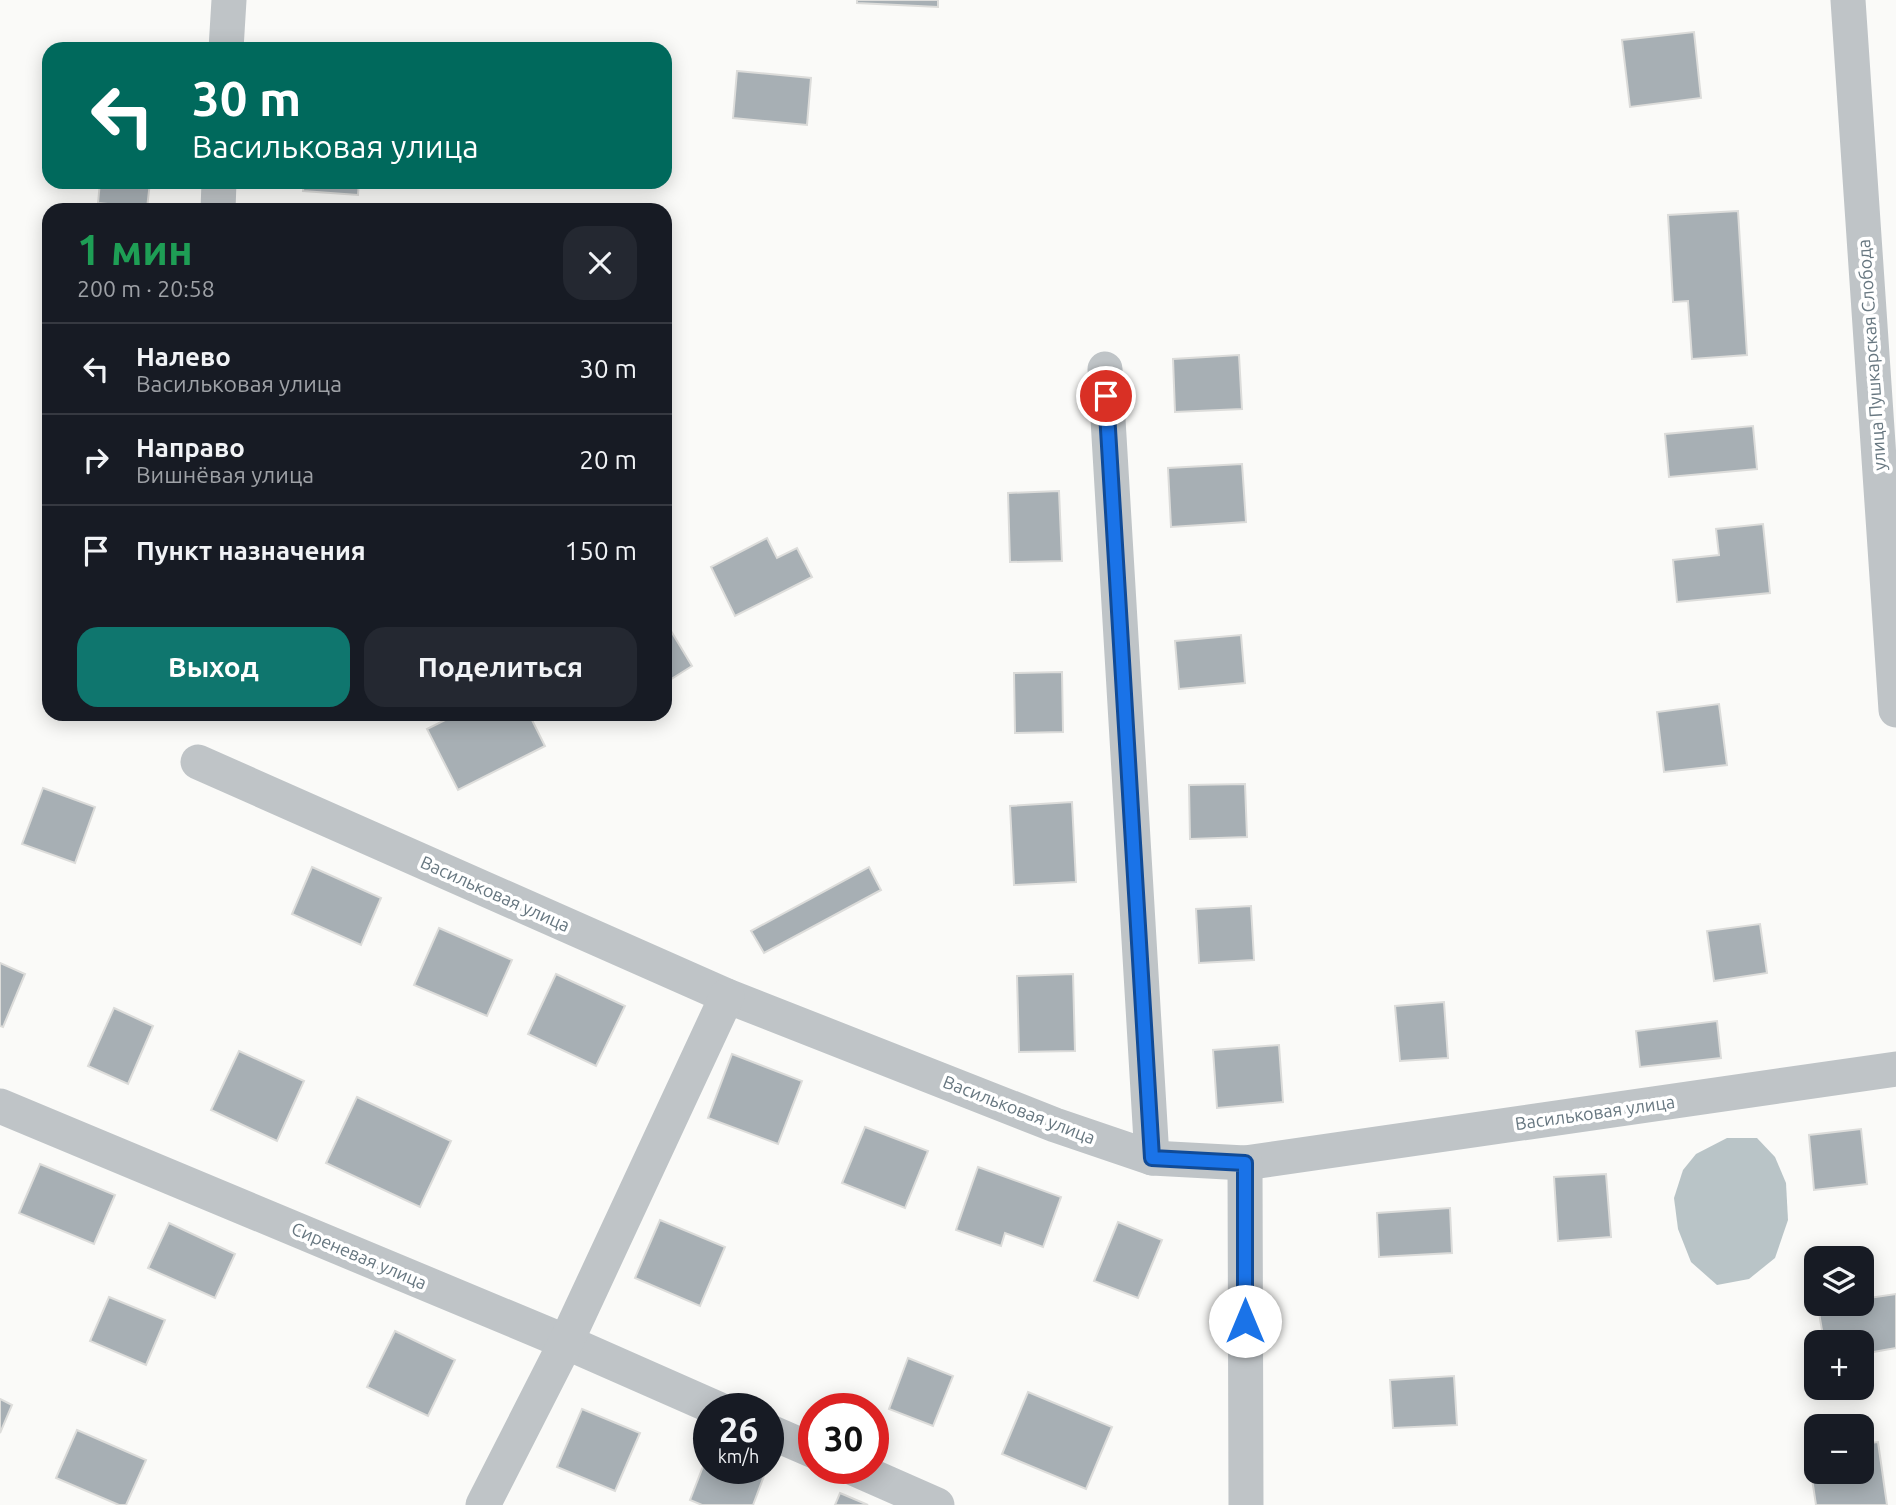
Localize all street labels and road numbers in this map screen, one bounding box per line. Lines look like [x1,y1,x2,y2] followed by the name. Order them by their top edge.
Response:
[1853,239,1889,472] street label: улица Пушкарская Слобода
[418,851,573,935] street label: Васильковая улица
[940,1071,1098,1147] street label: Васильковая улица
[1514,1091,1676,1133] street label: Васильковая улица
[289,1218,430,1293] street label: Сиреневая улица

